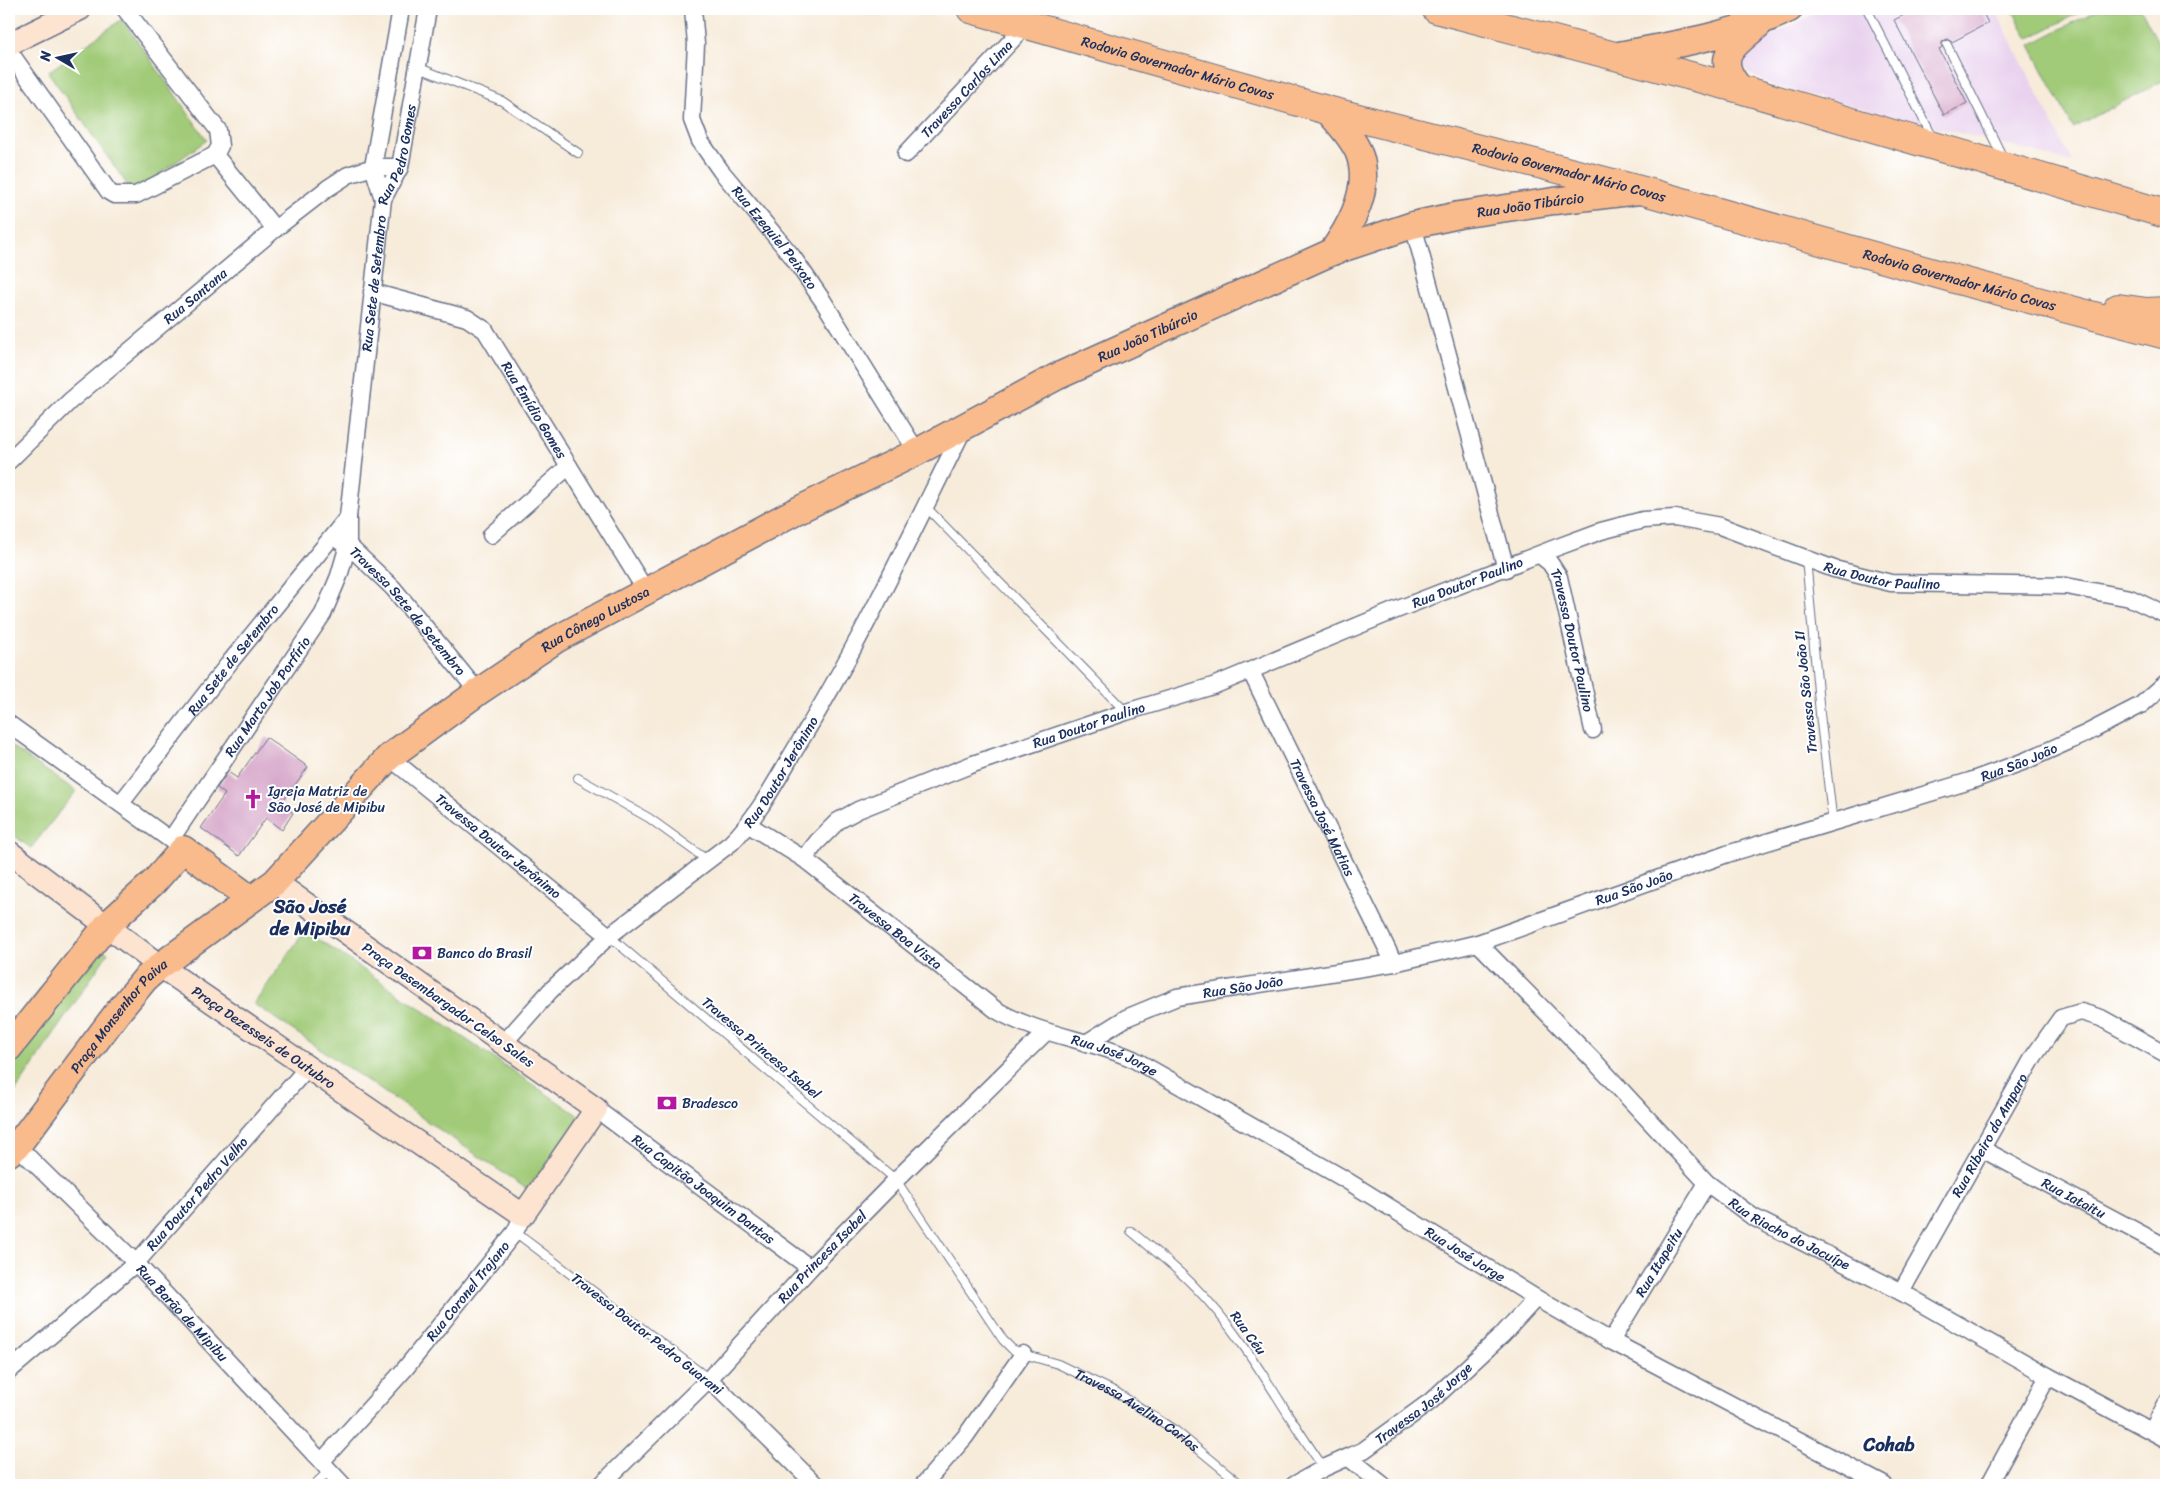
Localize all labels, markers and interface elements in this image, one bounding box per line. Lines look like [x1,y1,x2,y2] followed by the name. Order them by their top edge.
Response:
[1079,28,1278,107] street label: Rodovia Governador Mário Covas
[32,32,82,82] north arrow
[914,34,1019,144] street label: Travessa Carlos Lima
[32,49,59,64] text: N
[370,102,423,206] street label: Rua Pedro Gomes
[1470,135,1669,209] street label: Rodovia Governador Mário Covas
[725,180,824,295] street label: Rua Ezequiel Peixoto
[1475,185,1585,225] street label: Rua João Tibúrcio
[354,214,394,353] street label: Rua Sete de Setembro
[1860,241,2059,318] street label: Rodovia Governador Mário Covas
[157,261,234,331] street label: Rua Santana
[1093,302,1202,369] street label: Rua João Tibúrcio
[495,356,574,464] street label: Rua Emídio Gomes
[343,540,473,681] street label: Travessa Sete de Setembro
[1408,549,1527,615] street label: Rua Doutor Paulino
[1820,554,1940,596] street label: Rua Doutor Paulino
[1544,563,1601,714] street label: Travessa Doutor Paulino
[536,579,654,659] street label: Rua Cônego Lustosa
[181,598,285,721] street label: Rua Sete de Setembro
[1787,629,1825,755] street label: Travessa São João II
[217,631,317,762] street label: Rua Marta Job Porfírio
[1029,694,1148,755] street label: Rua Doutor Paulino
[737,711,825,833] street label: Rua Doutor Jerônimo
[1977,735,2062,789] street label: Rua São João
[1283,754,1362,881] street label: Travessa José Matias
[267,779,386,820] place label: Igreja Matriz de São José de Mipibu
[430,787,567,905] street label: Travessa Doutor Jerônimo
[242,788,264,810] church icon: Igreja Matriz de São José de Mipibu
[1592,862,1676,913] street label: Rua São João
[843,886,948,976] street label: Travessa Boa Vista
[269,890,351,945] district label: São José de Mipibu
[356,936,540,1075] street label: Praça Desembargador Celso Sales
[437,941,533,966] place label: Banco do Brasil
[411,942,433,964] bank icon: Banco do Brasil
[63,951,174,1079] street label: Praça Monsenhor Paiva
[1201,968,1285,1005] street label: Rua São João
[187,979,341,1096] street label: Praça Dezesseis de Outubro
[695,990,827,1106] street label: Travessa Princesa Isabel
[1069,1027,1163,1083] street label: Rua José Jorge
[1944,1068,2034,1202] street label: Rua Ribeiro da Amparo
[682,1091,738,1116] place label: Bradesco
[656,1092,678,1114] bank icon: Bradesco
[626,1127,781,1251] street label: Rua Capitão Joaquim Dantas
[140,1131,254,1256] street label: Rua Doutor Pedro Velho
[2037,1170,2111,1226] street label: Rua Iataitu
[1723,1191,1855,1277] street label: Rua Riacho do Jacuípe
[771,1203,874,1309] street label: Rua Princesa Isabel
[1420,1219,1511,1289] street label: Rua José Jorge
[1628,1223,1690,1302] street label: Rua Itapeitu
[419,1235,516,1347] street label: Rua Coronel Trajano
[130,1258,235,1368] street label: Rua Barão de Mipibu
[565,1266,730,1402] street label: Travessa Doutor Pedro Guarani
[1223,1305,1273,1361] street label: Rua Céu
[1369,1356,1478,1451] street label: Travessa José Jorge
[1070,1361,1206,1458] street label: Travessa Avelino Carlos
[1862,1428,1915,1461] district label: Cohab

